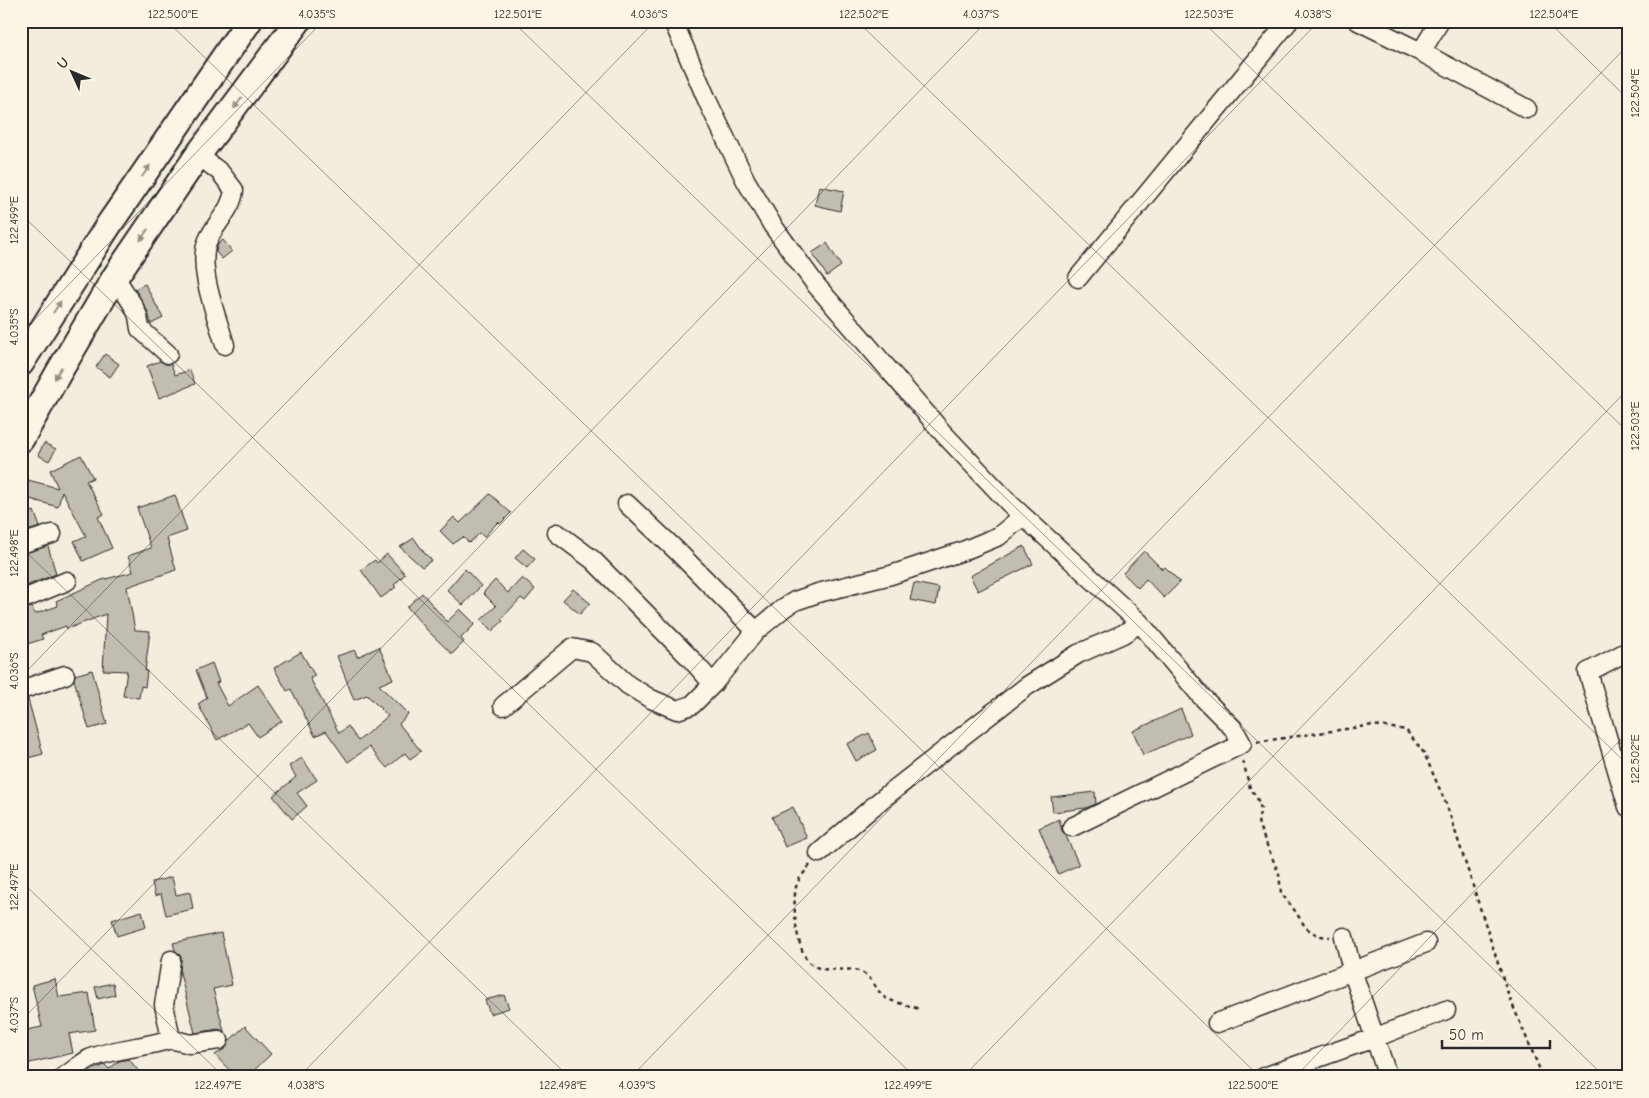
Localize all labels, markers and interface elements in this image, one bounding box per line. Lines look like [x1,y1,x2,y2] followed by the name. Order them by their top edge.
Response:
[148,7,198,21] text: 122.500°E
[298,7,336,21] text: 4.035°S
[494,7,542,21] text: 122.501°E
[630,7,668,21] text: 4.036°S
[839,7,889,21] text: 122.502°E
[963,7,1000,21] text: 4.037°S
[1184,7,1234,21] text: 122.503°E
[1295,7,1332,21] text: 4.038°S
[1530,7,1578,21] text: 122.504°E
[48,48,98,98] north arrow
[54,54,72,73] text: U
[1628,69,1642,117] text: 122.504°E
[233,96,243,110] one-way arrow
[141,164,151,178] one-way arrow
[7,196,21,244] text: 122.499°E
[139,228,149,242] one-way arrow
[52,300,62,313] one-way arrow
[7,308,21,346] text: 4.035°S
[54,367,63,380] one-way arrow
[1628,401,1642,451] text: 122.503°E
[7,529,21,577] text: 122.498°E
[7,652,21,690] text: 4.036°S
[1628,734,1642,784] text: 122.502°E
[7,863,21,911] text: 122.497°E
[7,996,21,1033] text: 4.037°S
[1442,1018,1549,1050] scale bar
[1449,1026,1484,1044] text: 50 m
[194,1078,242,1092] text: 122.497°E
[288,1078,325,1092] text: 4.038°S
[539,1078,587,1092] text: 122.498°E
[619,1078,656,1092] text: 4.039°S
[884,1078,932,1092] text: 122.499°E
[1228,1078,1278,1092] text: 122.500°E
[1575,1078,1623,1092] text: 122.501°E

